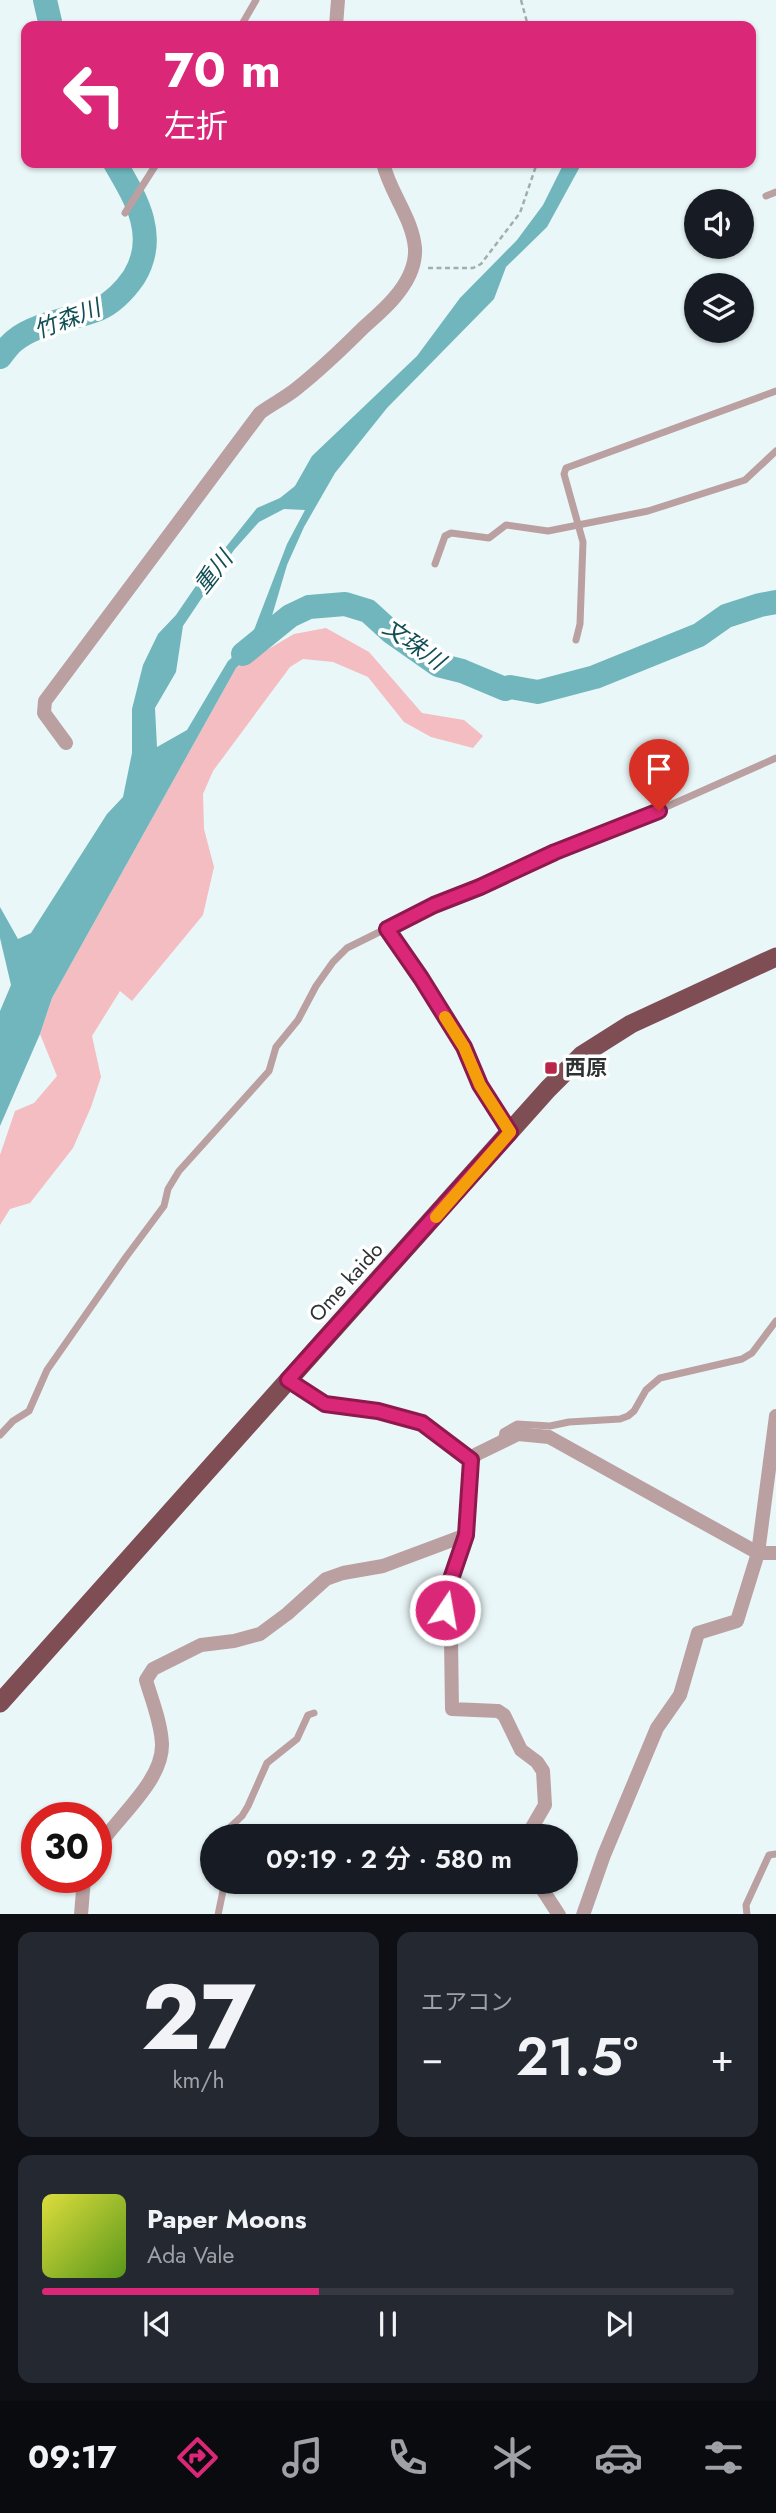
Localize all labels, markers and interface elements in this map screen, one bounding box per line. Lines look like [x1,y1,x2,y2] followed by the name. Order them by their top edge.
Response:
[164,35,281,105] text: 70 m
[49,49,140,140] icon: left
[164,103,228,149] text: 左折
[684,189,754,343] map controls
[684,189,754,259] button: sound
[684,273,754,343] button: layers
[29,290,108,347] water label: 竹森川
[185,541,242,601] water label: 重川
[376,610,454,679] water label: 文珠川
[629,739,689,811] pin
[640,750,678,788] icon: arrive
[565,1053,607,1083] place label: 西原
[543,1060,559,1076] marker: 西原
[302,1235,390,1329] street label: Ome kaido
[408,1573,482,1647] position arrow
[21,1802,112,1893] speed limit sign: 30
[266,1840,512,1878] text: 09:19 · 2 分 · 580 m
[141,1952,256,2083] text: 27
[421,1985,513,2019] text: エアコン
[516,2019,638,2095] text: 21.5°
[421,2030,443,2085] text: −
[711,2030,734,2085] text: +
[173,2063,224,2097] text: km/h
[147,2200,307,2238] text: Paper Moons
[147,2238,234,2272] text: Ada Vale
[138,2305,176,2343] icon: previous
[369,2305,407,2343] icon: pause
[600,2305,638,2343] icon: next
[173,2433,222,2482] icon: directions
[278,2433,327,2482] icon: music
[383,2433,432,2482] icon: phone
[488,2433,537,2482] icon: climate
[594,2433,643,2482] icon: car
[699,2433,748,2482] icon: filters
[28,2434,117,2480] text: 09:17

